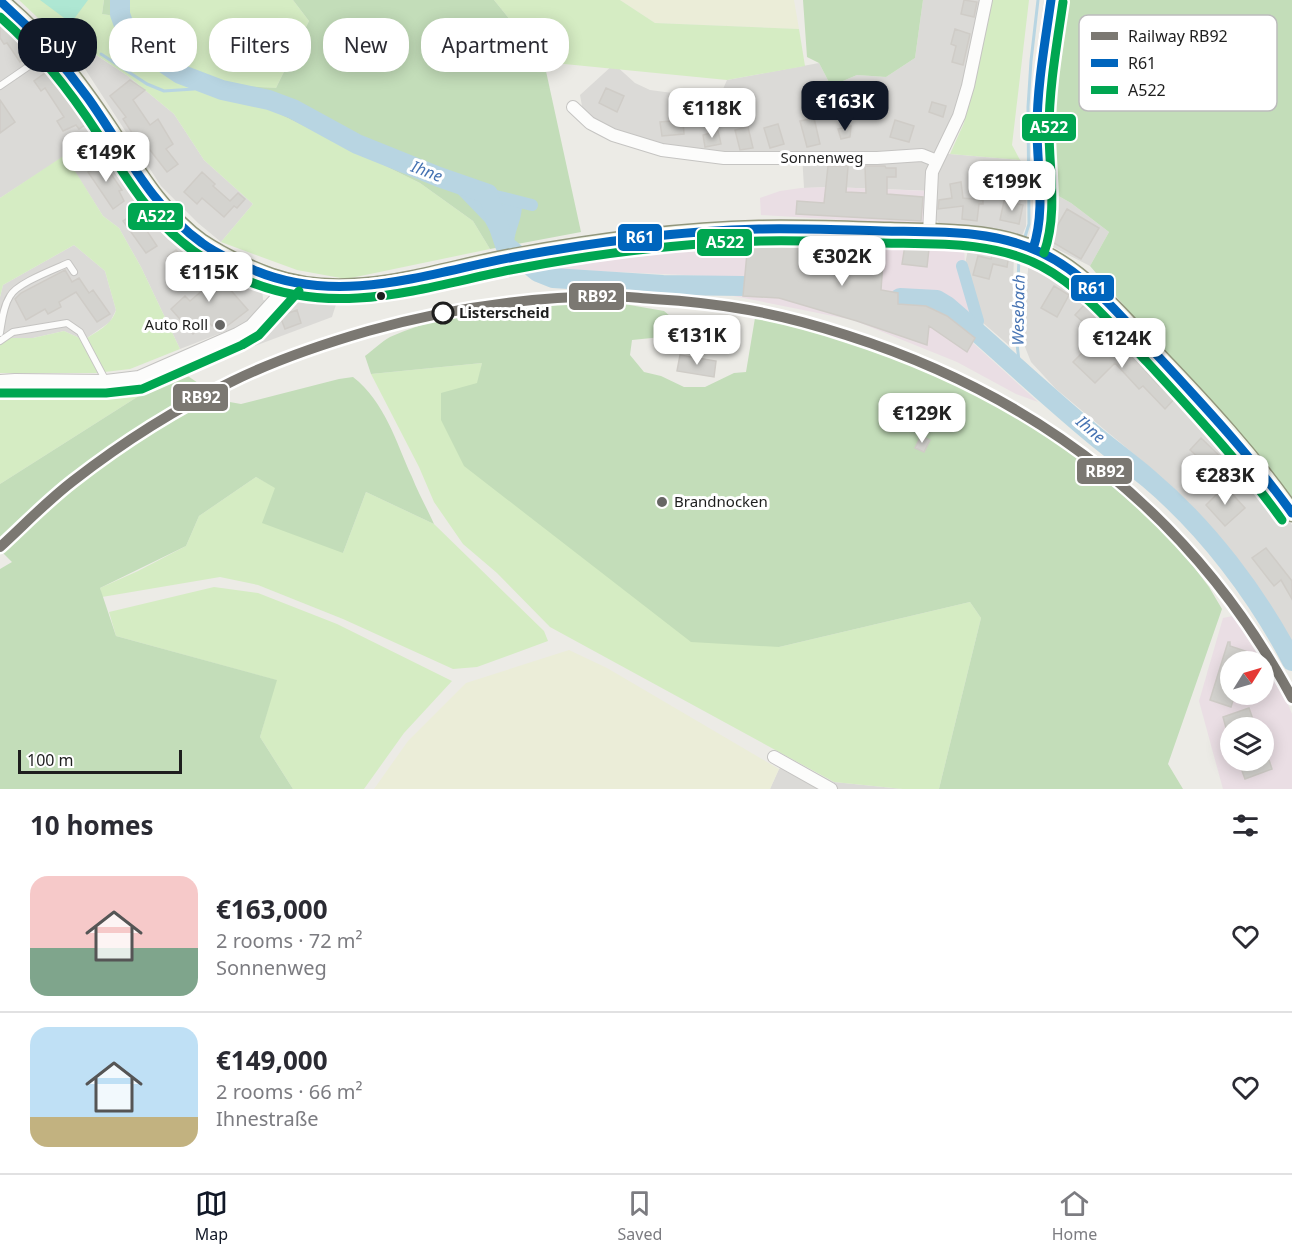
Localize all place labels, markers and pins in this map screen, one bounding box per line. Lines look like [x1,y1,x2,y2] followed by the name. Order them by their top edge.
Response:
[803,81,887,132] pin: €163K
[670,88,754,139] pin: €118K
[64,132,148,183] pin: €149K
[970,161,1054,212] pin: €199K
[800,236,884,287] pin: €302K
[167,252,251,303] pin: €115K
[375,290,387,302] unlabelled marker
[432,302,454,324] marker: Listerscheid
[459,302,550,322] place label: Listerscheid
[145,314,208,334] place label: Auto Roll
[655,315,739,366] pin: €131K
[213,318,227,332] marker: Auto Roll
[1080,318,1164,369] pin: €124K
[880,393,964,444] pin: €129K
[1183,455,1267,506] pin: €283K
[674,491,768,511] place label: Brandnocken
[655,495,669,509] marker: Brandnocken

